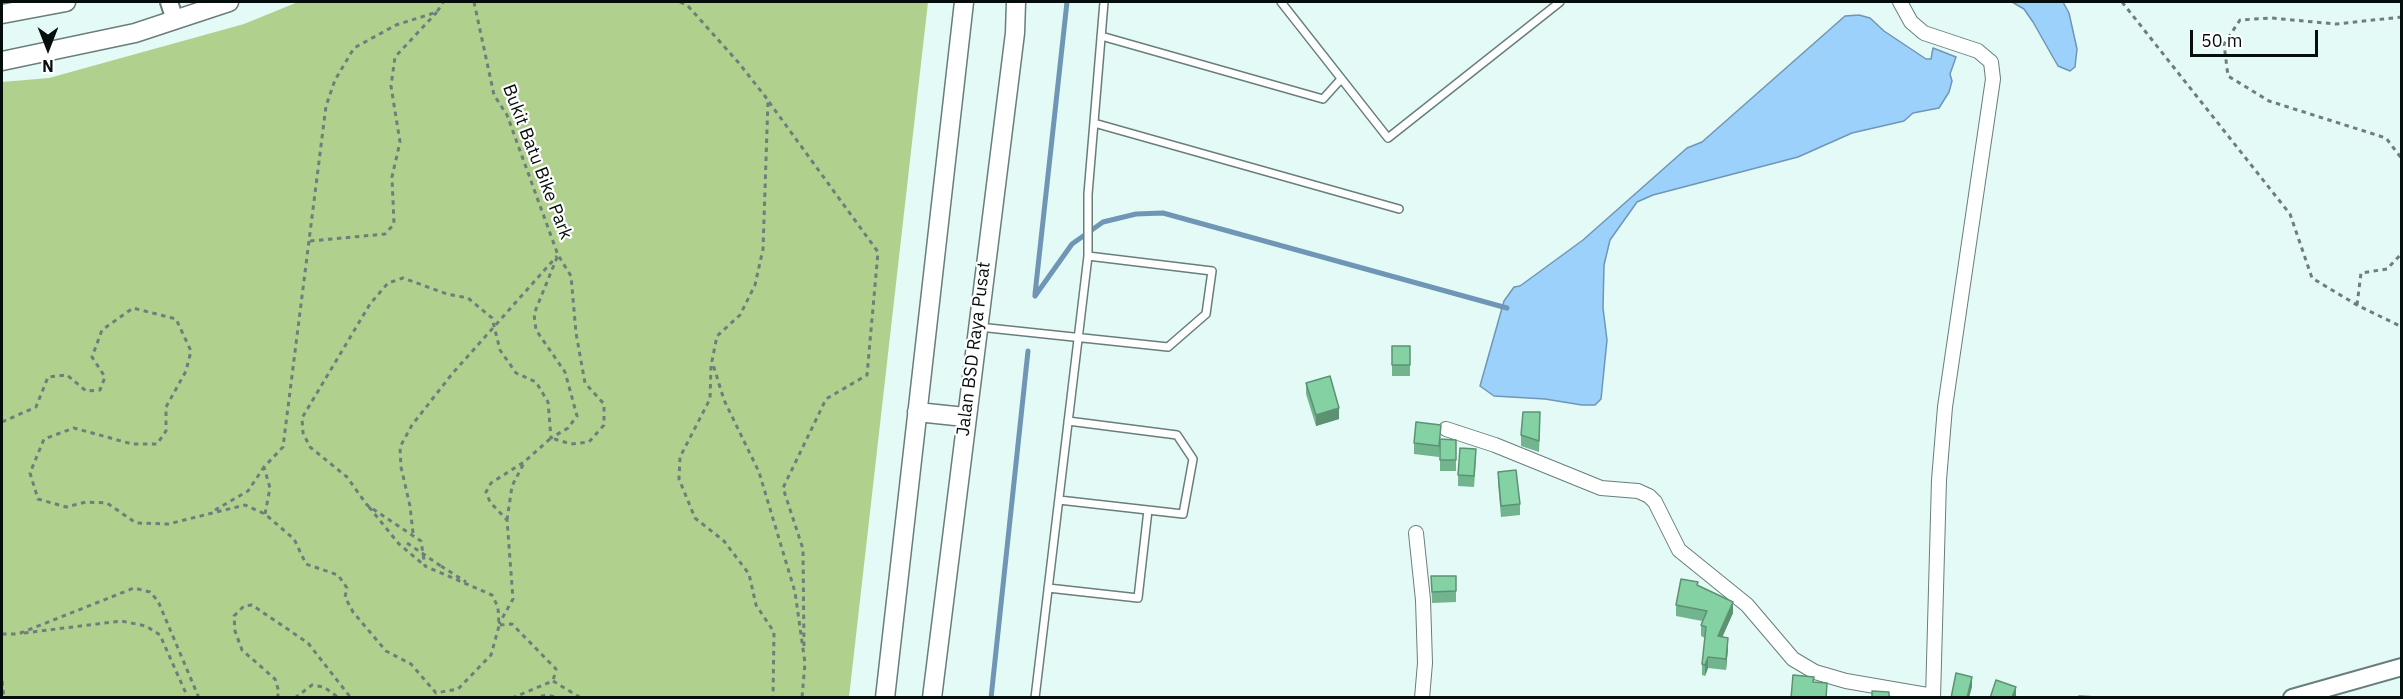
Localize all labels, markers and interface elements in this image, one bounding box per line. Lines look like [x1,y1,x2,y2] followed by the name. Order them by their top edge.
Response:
[18,18,78,78] north arrow
[2193,18,2320,56] scale bar
[2201,29,2243,52] text: 50 m
[42,56,54,76] text: N
[497,81,577,243] street label: Bukit Batu Bike Park
[953,261,995,437] street label: Jalan BSD Raya Pusat

